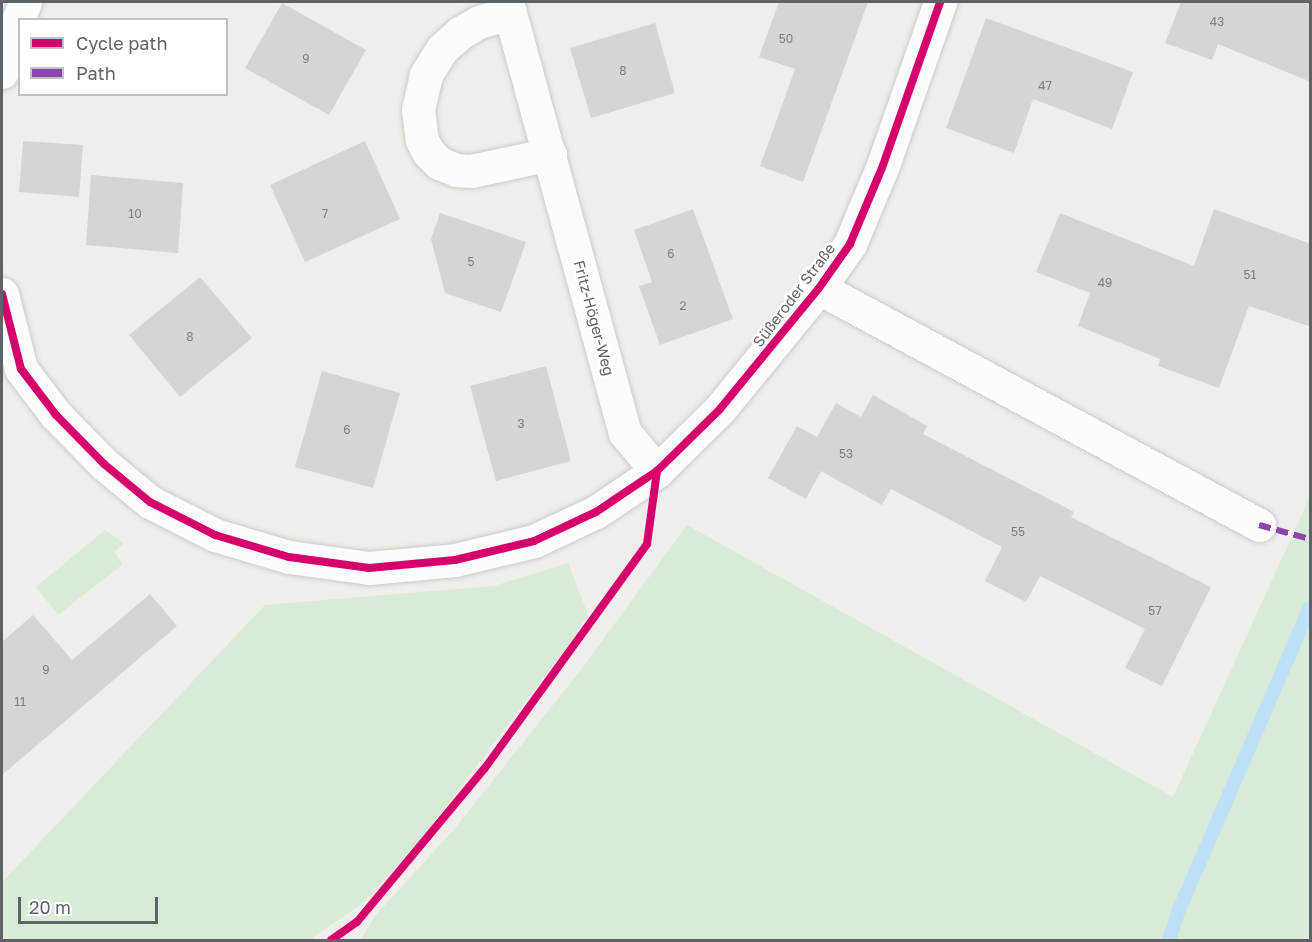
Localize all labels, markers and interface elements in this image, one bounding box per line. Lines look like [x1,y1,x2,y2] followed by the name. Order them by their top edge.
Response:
[1210,15,1224,29] house number: 43
[18,18,228,96] legend
[76,32,168,54] text: Cycle path
[779,32,793,46] house number: 50
[302,52,310,66] house number: 9
[76,62,116,84] text: Path
[619,64,627,78] house number: 8
[1038,79,1052,93] house number: 47
[128,207,142,221] house number: 10
[322,207,328,221] house number: 7
[749,240,839,350] street label: Süßeroder Straße
[667,247,675,261] house number: 6
[468,255,474,269] house number: 5
[570,258,618,378] street label: Fritz-Höger-Weg
[1244,268,1256,282] house number: 51
[1098,276,1112,290] house number: 49
[680,299,686,313] house number: 2
[186,330,194,344] house number: 8
[517,417,525,431] house number: 3
[343,423,351,437] house number: 6
[839,447,853,461] house number: 53
[1011,525,1025,539] house number: 55
[1148,604,1162,618] house number: 57
[42,663,50,677] house number: 9
[14,695,26,709] house number: 11
[21,885,160,923] scale bar
[29,896,71,918] text: 20 m

